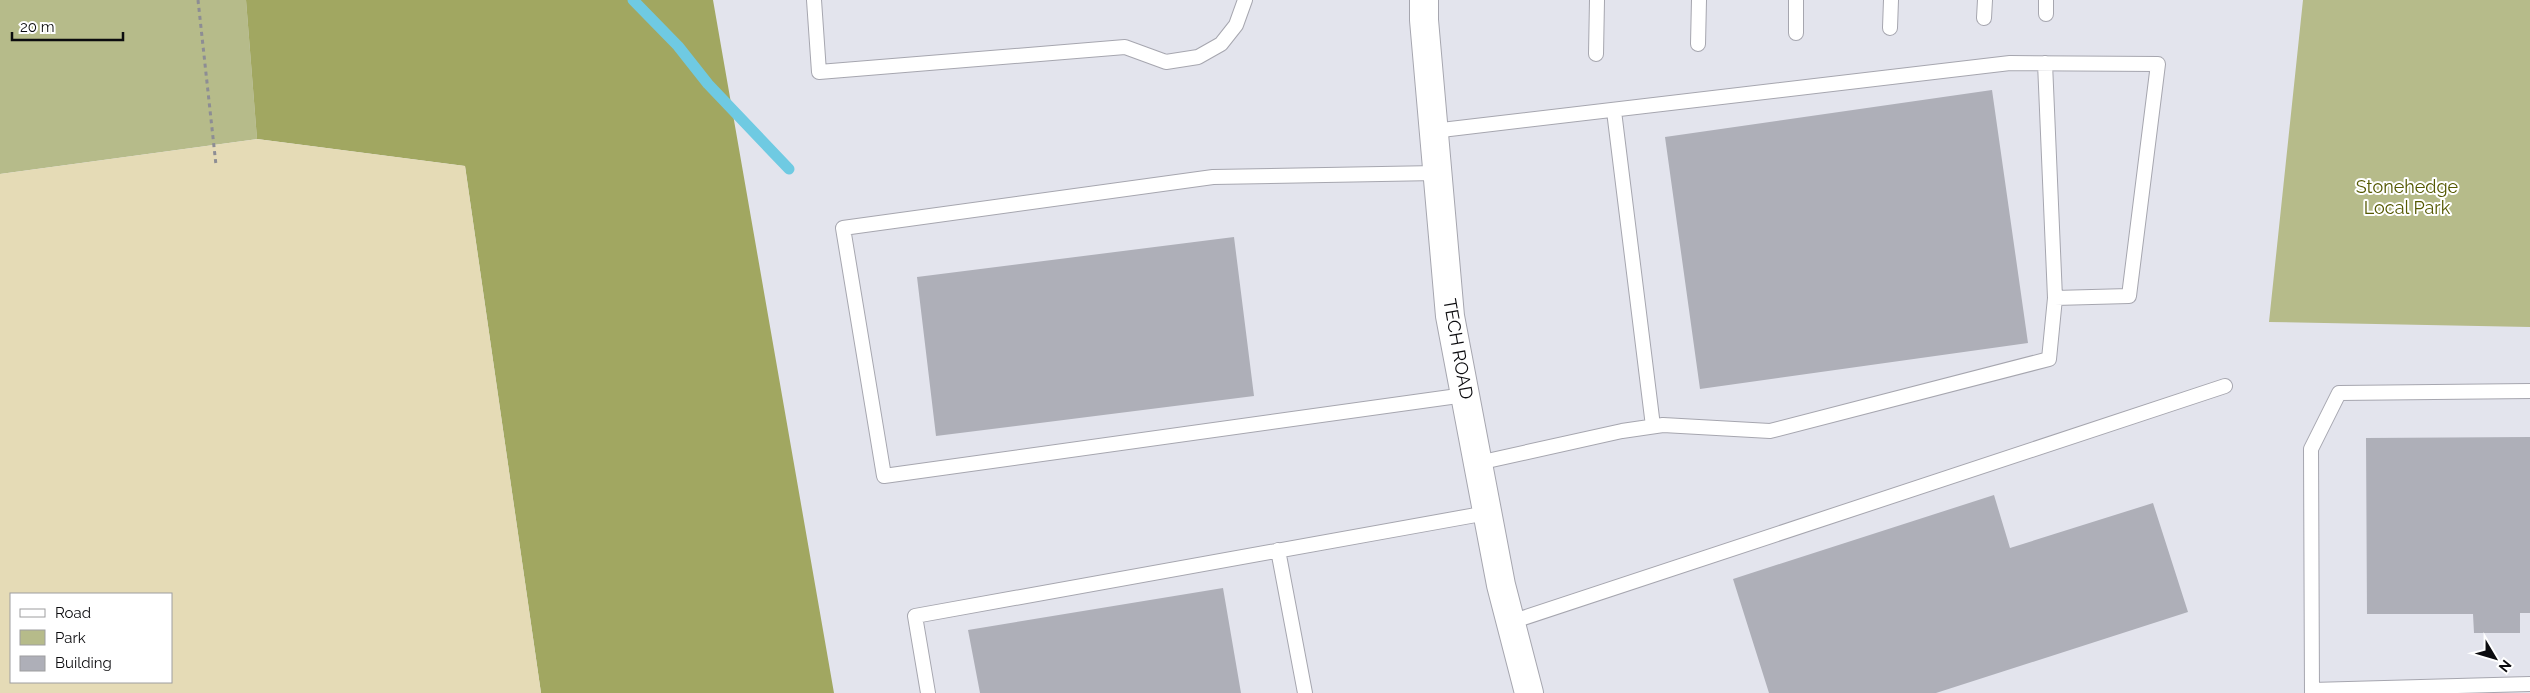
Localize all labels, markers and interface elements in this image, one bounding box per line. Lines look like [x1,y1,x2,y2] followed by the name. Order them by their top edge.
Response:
[12,10,124,42] scale bar
[20,18,55,36] text: 20 m
[2356,176,2459,218] park label: Stonehedge Local Park
[1439,297,1478,401] street label: TECH ROAD
[10,593,172,683] legend
[55,604,91,622] text: Road
[55,629,86,647] text: Park
[2470,633,2520,683] north arrow
[55,654,112,672] text: Building
[2496,657,2515,675] text: N

